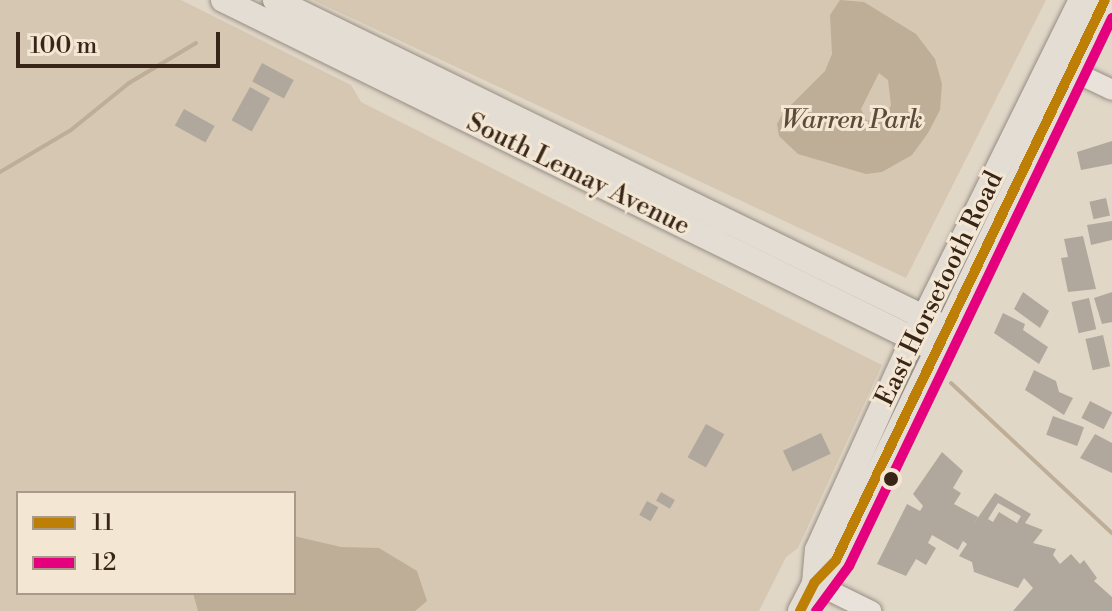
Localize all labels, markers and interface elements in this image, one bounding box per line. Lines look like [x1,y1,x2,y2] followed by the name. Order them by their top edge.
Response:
[20,16,224,66] scale bar
[30,31,97,61] text: 100 m
[781,105,923,137] park label: Warren Park
[461,107,695,243] street label: South Lemay Avenue
[870,167,1010,411] street label: East Horsetooth Road
[883,471,899,487] unlabelled marker
[16,491,296,595] legend
[92,508,113,538] text: 11
[92,548,117,578] text: 12

